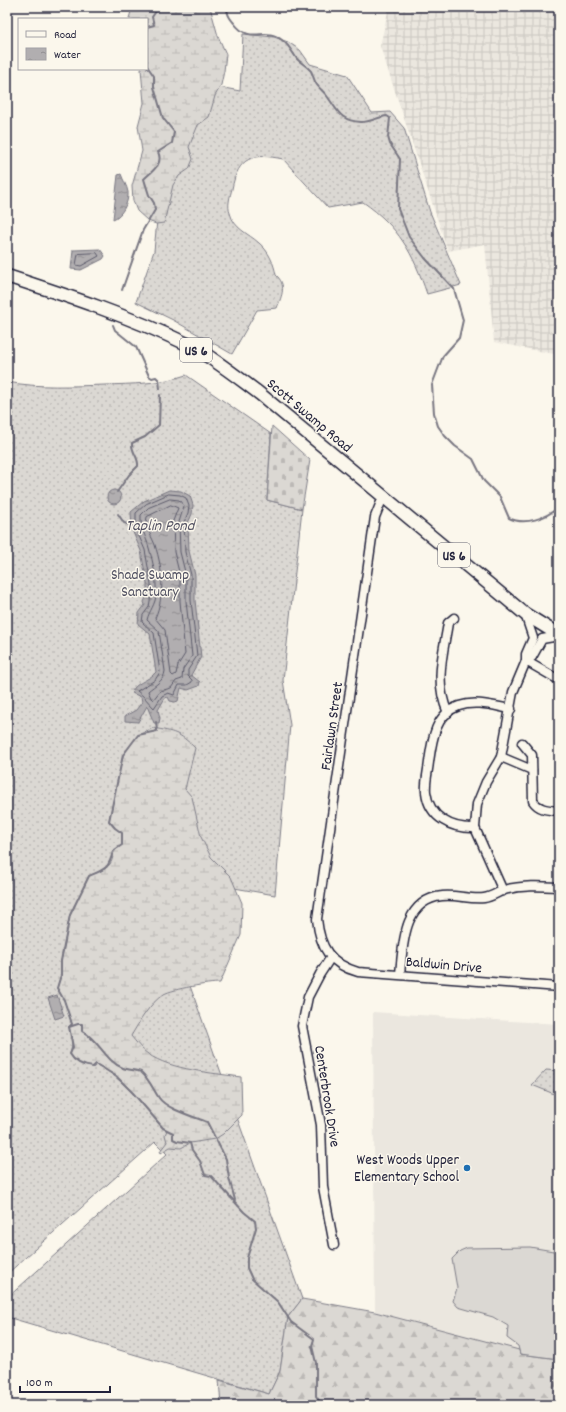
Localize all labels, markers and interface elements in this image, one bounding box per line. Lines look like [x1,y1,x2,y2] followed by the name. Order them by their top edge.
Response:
[18,18,148,70] legend
[54,27,76,44] text: Road
[54,47,81,64] text: Water
[180,338,212,362] road number: US 6
[261,374,356,459] street label: Scott Swamp Road
[126,515,197,538] water label: Taplin Pond
[438,543,470,567] road number: US 6
[111,565,189,604] park label: Shade Swamp Sanctuary
[316,680,350,772] street label: Fairlawn Street
[405,952,483,980] street label: Baldwin Drive
[307,1044,345,1149] street label: Centerbrook Drive
[354,1150,459,1189] place label: West Woods Upper Elementary School
[462,1163,472,1173] marker: West Woods Upper Elementary School
[20,1368,110,1394] scale bar
[26,1375,53,1392] text: 100 m

